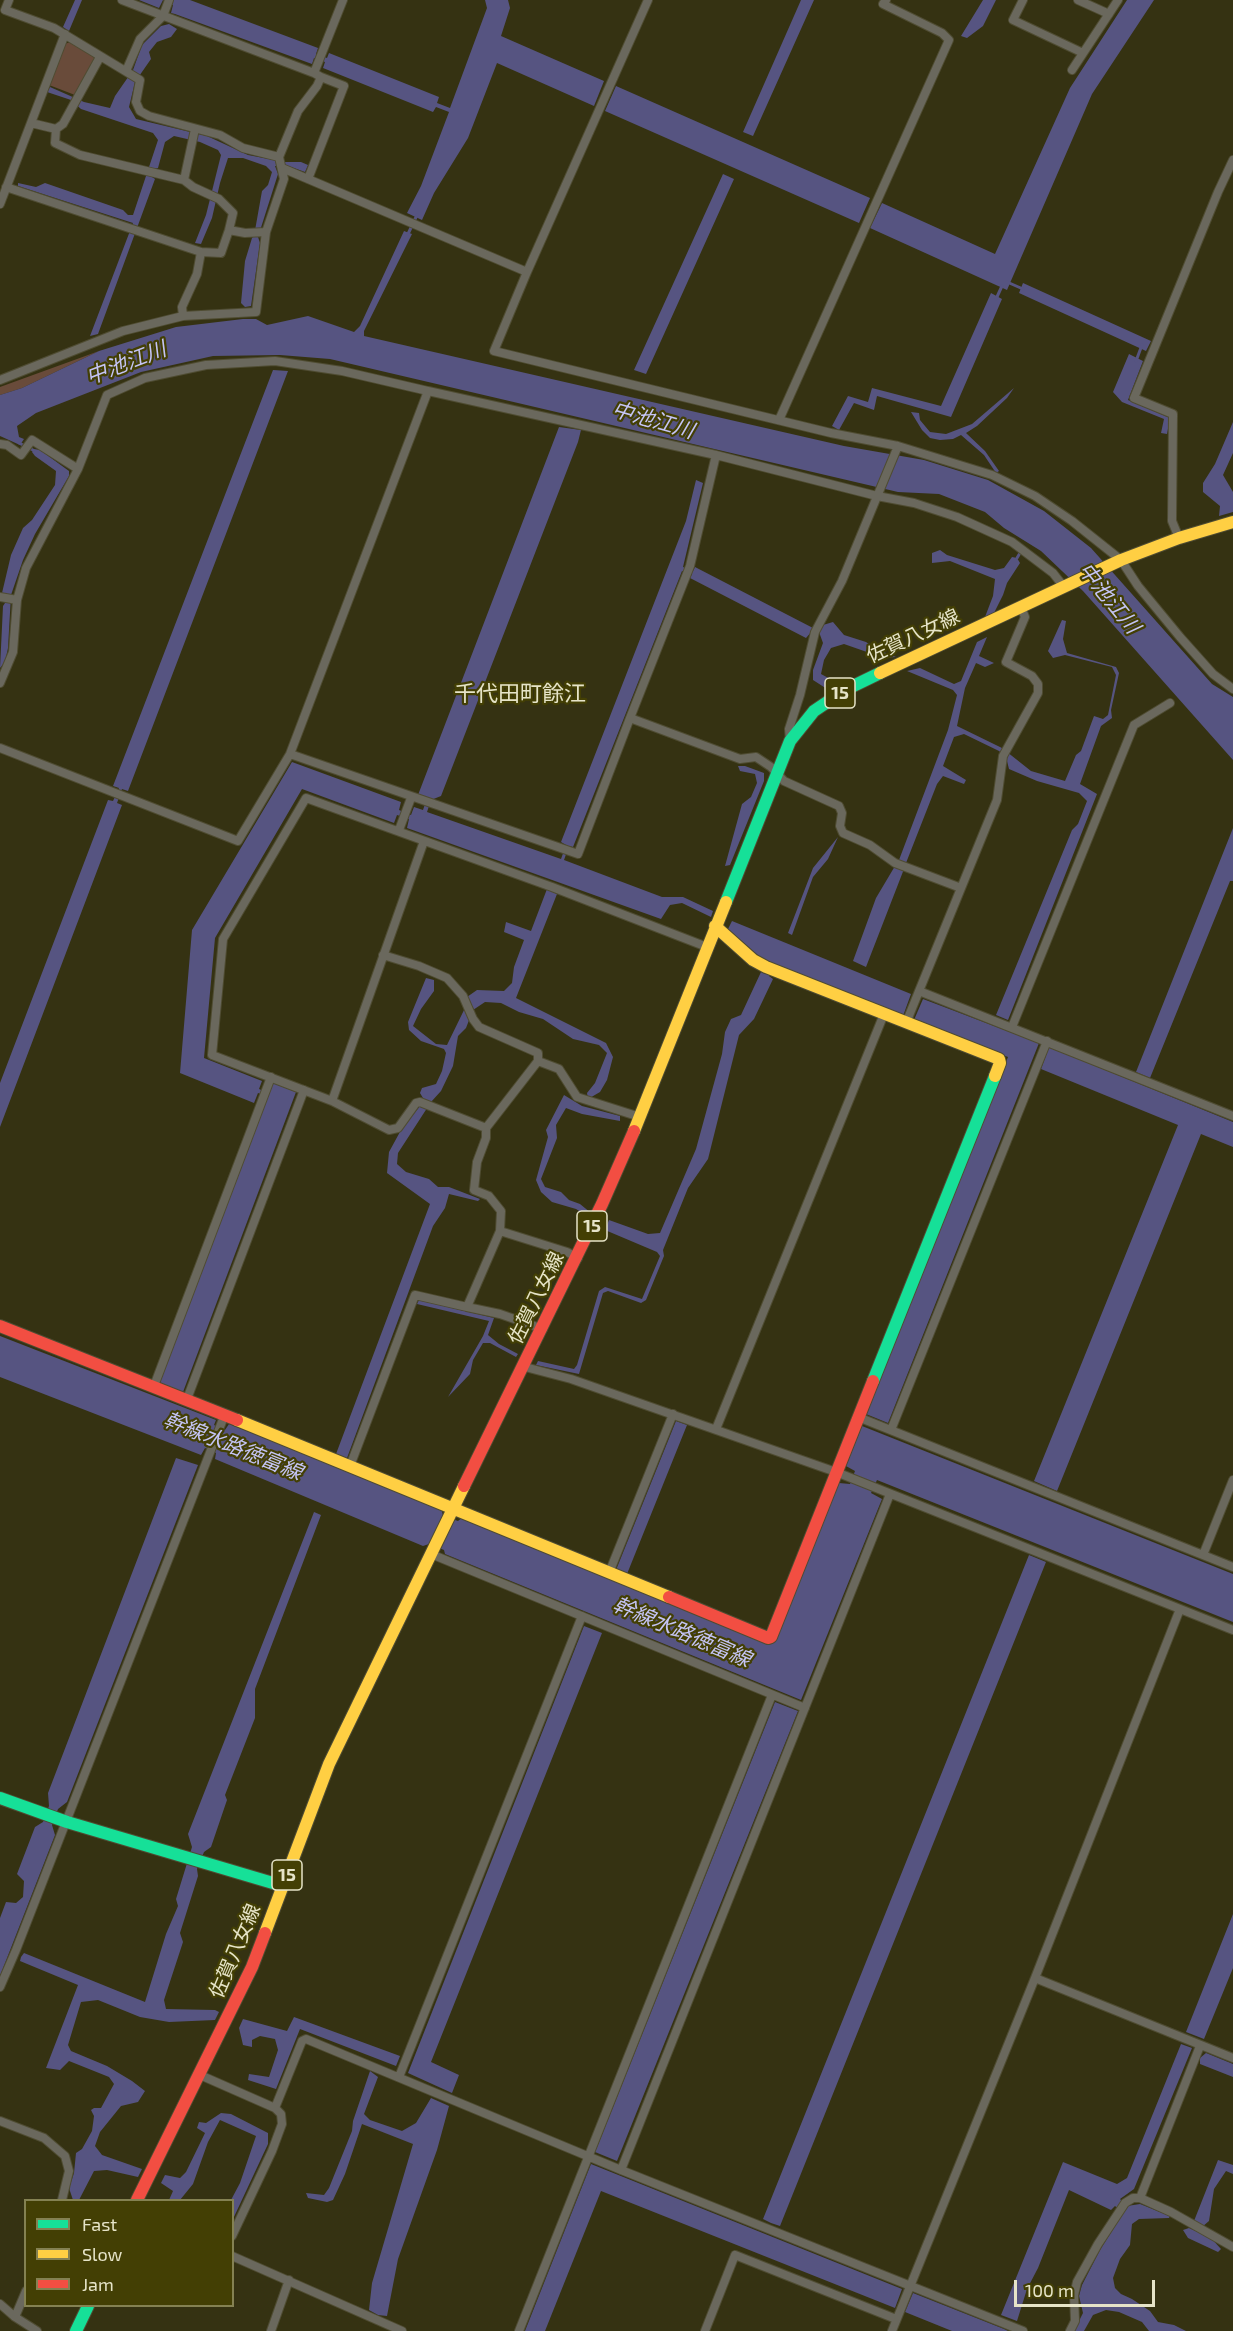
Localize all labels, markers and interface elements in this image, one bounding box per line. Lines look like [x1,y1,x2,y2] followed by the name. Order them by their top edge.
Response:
[82,336,170,390] water label: 中池江川
[609,396,697,444] water label: 中池江川
[1073,557,1145,639] water label: 中池江川
[863,604,963,668] street label: 佐賀八女線
[825,678,855,708] road number: 15
[454,681,586,707] district label: 千代田町餘江
[577,1211,607,1241] road number: 15
[503,1248,569,1348] street label: 佐賀八女線
[160,1407,306,1485] water label: 幹線水路徳富線
[609,1592,755,1672] water label: 幹線水路徳富線
[272,1860,302,1890] road number: 15
[204,1900,266,2002] street label: 佐賀八女線
[24,2199,234,2307] legend
[82,2213,117,2235] text: Fast
[82,2243,122,2265] text: Slow
[1017,2268,1158,2306] scale bar
[82,2273,114,2295] text: Jam
[1025,2279,1074,2301] text: 100 m

